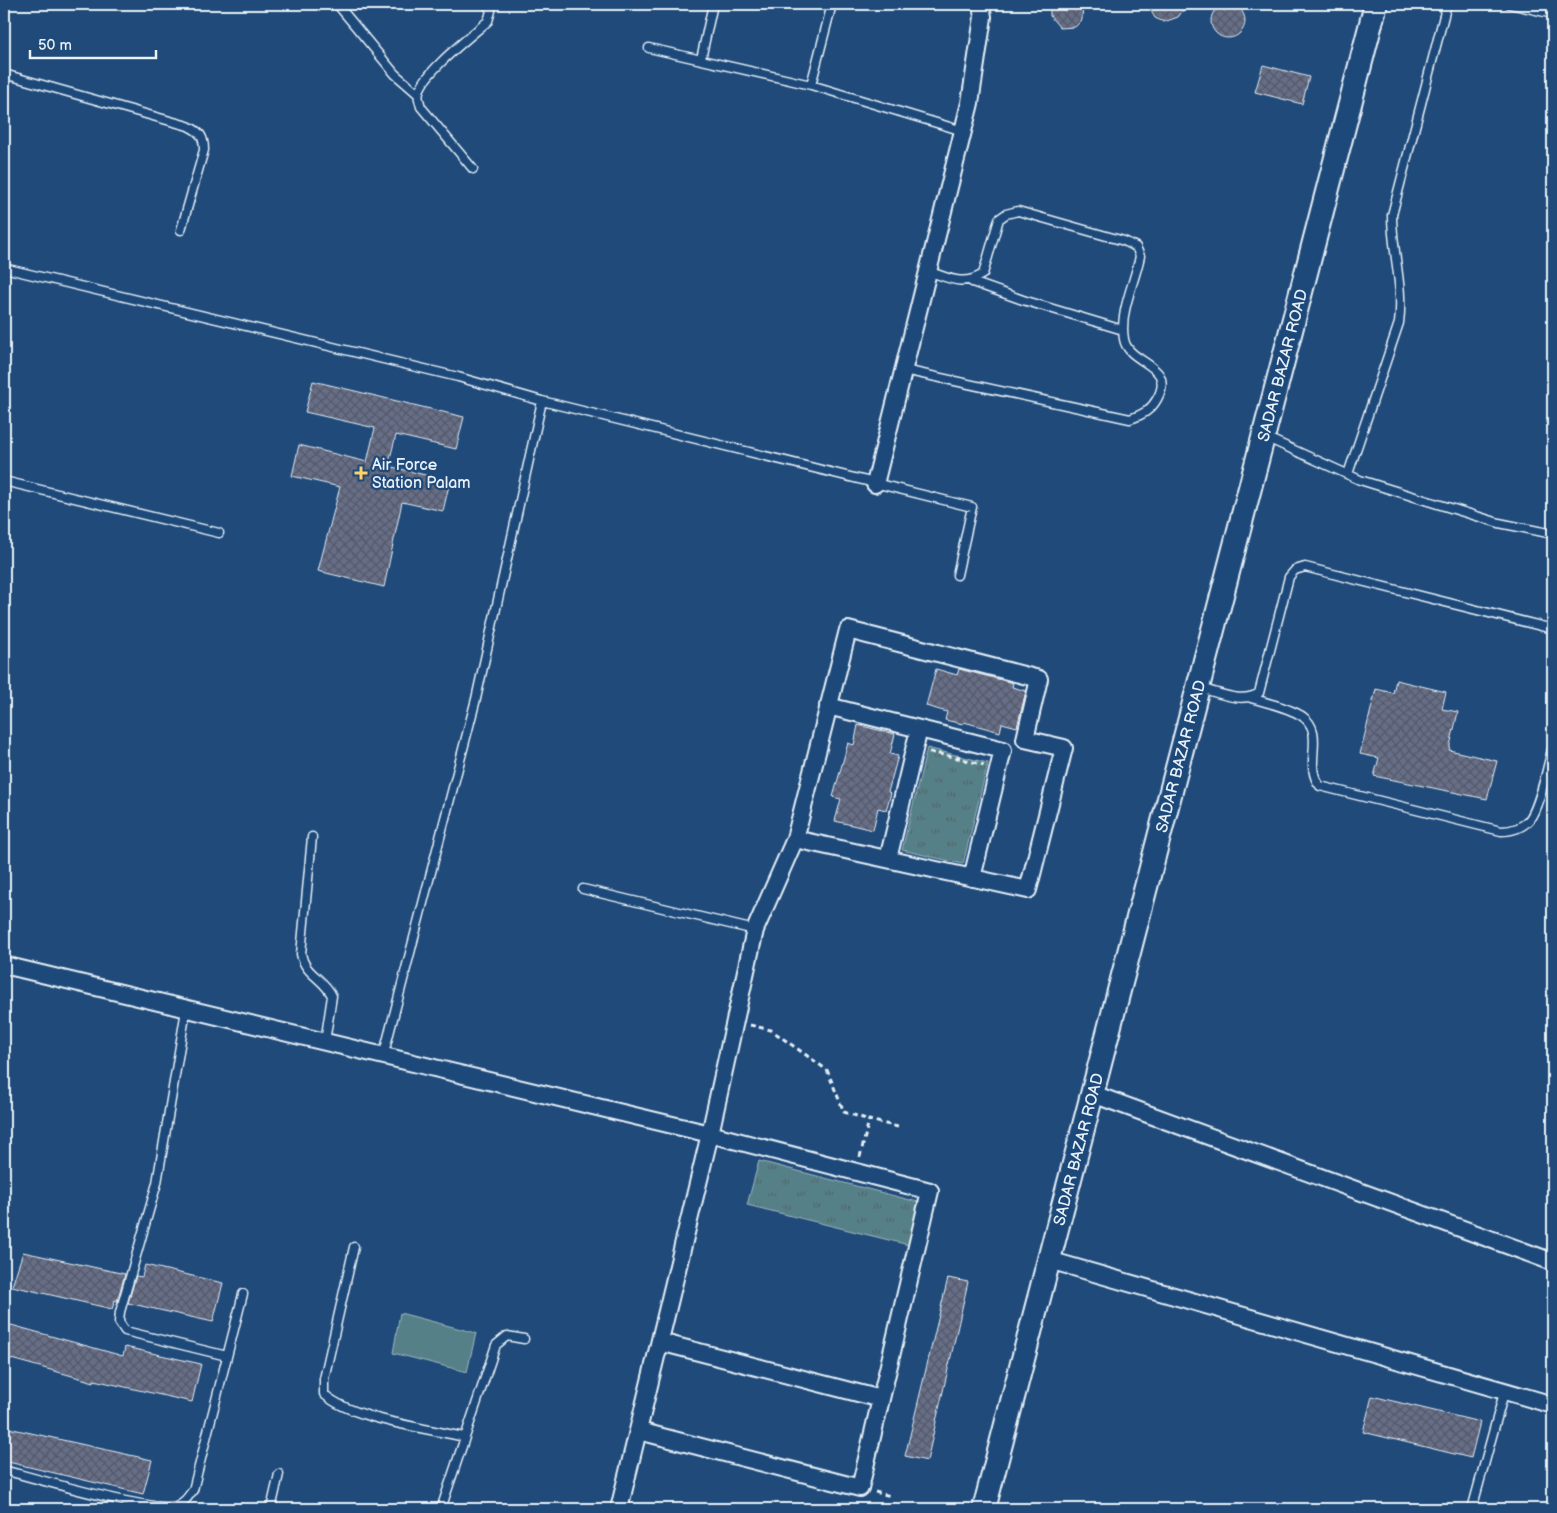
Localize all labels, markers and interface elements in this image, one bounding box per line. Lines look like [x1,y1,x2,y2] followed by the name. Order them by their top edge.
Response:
[30,28,156,60] scale bar
[38,36,72,55] text: 50 m
[1254,287,1312,444] street label: SADAR BAZAR ROAD
[372,456,470,493] place label: Air Force Station Palam
[354,466,368,480] marker: Air Force Station Palam
[1153,678,1211,835] street label: SADAR BAZAR ROAD
[1050,1071,1108,1228] street label: SADAR BAZAR ROAD

